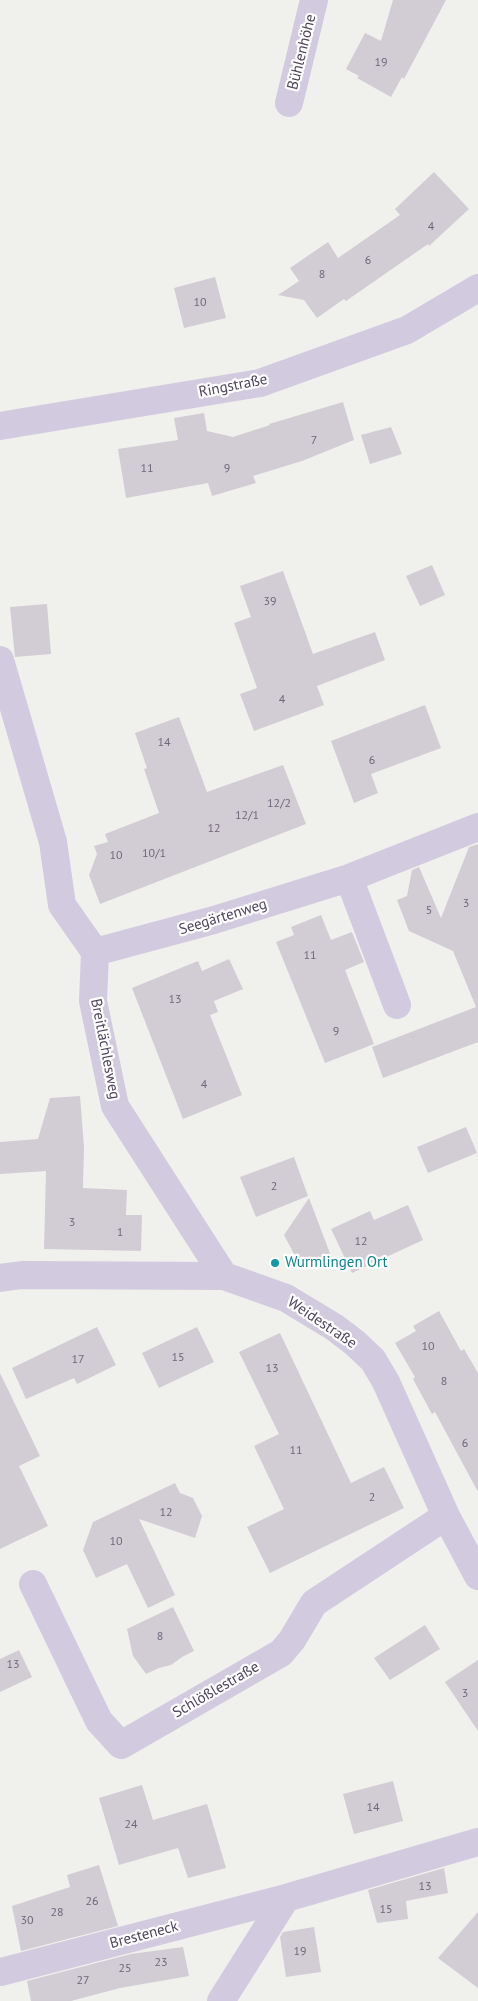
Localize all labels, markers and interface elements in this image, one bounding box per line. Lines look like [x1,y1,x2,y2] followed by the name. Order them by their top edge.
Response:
[284,12,320,92] street label: Bühlenhöhe
[374,56,388,70] house number: 19
[428,220,434,234] house number: 4
[365,254,371,268] house number: 6
[319,268,325,282] house number: 8
[193,296,207,310] house number: 10
[197,371,269,401] street label: Ringstraße
[311,434,317,448] house number: 7
[140,462,154,476] house number: 11
[224,462,230,476] house number: 9
[263,595,277,609] house number: 39
[279,693,285,707] house number: 4
[157,736,171,750] house number: 14
[369,754,375,768] house number: 6
[267,797,291,811] house number: 12/2
[235,809,259,823] house number: 12/1
[207,822,221,836] house number: 12
[142,847,166,861] house number: 10/1
[109,849,123,863] house number: 10
[177,895,269,939] street label: Seegärtenweg
[463,897,469,911] house number: 3
[426,904,432,918] house number: 5
[303,949,317,963] house number: 11
[168,993,182,1007] house number: 13
[86,997,124,1101] street label: Breitlächlesweg
[333,1025,339,1039] house number: 9
[201,1078,207,1092] house number: 4
[271,1180,277,1194] house number: 2
[69,1216,75,1230] house number: 3
[117,1226,123,1240] house number: 1
[354,1235,368,1249] house number: 12
[285,1254,388,1272] place label: Wurmlingen Ort
[269,1257,281,1269] marker: Wurmlingen Ort
[284,1293,360,1353] street label: Weidestraße
[421,1340,435,1354] house number: 10
[171,1351,185,1365] house number: 15
[71,1353,85,1367] house number: 17
[265,1362,279,1376] house number: 13
[441,1375,447,1389] house number: 8
[462,1437,468,1451] house number: 6
[289,1444,303,1458] house number: 11
[369,1491,375,1505] house number: 2
[159,1506,173,1520] house number: 12
[109,1535,123,1549] house number: 10
[157,1630,163,1644] house number: 8
[6,1658,20,1672] house number: 13
[170,1658,262,1722] street label: Schlößlestraße
[462,1687,468,1701] house number: 3
[366,1801,380,1815] house number: 14
[124,1818,138,1832] house number: 24
[418,1880,432,1894] house number: 13
[85,1895,99,1909] house number: 26
[379,1903,393,1917] house number: 15
[50,1906,64,1920] house number: 28
[20,1914,34,1928] house number: 30
[108,1917,180,1953] street label: Bresteneck
[293,1945,307,1959] house number: 19
[154,1956,168,1970] house number: 23
[118,1962,132,1976] house number: 25
[76,1974,90,1988] house number: 27

